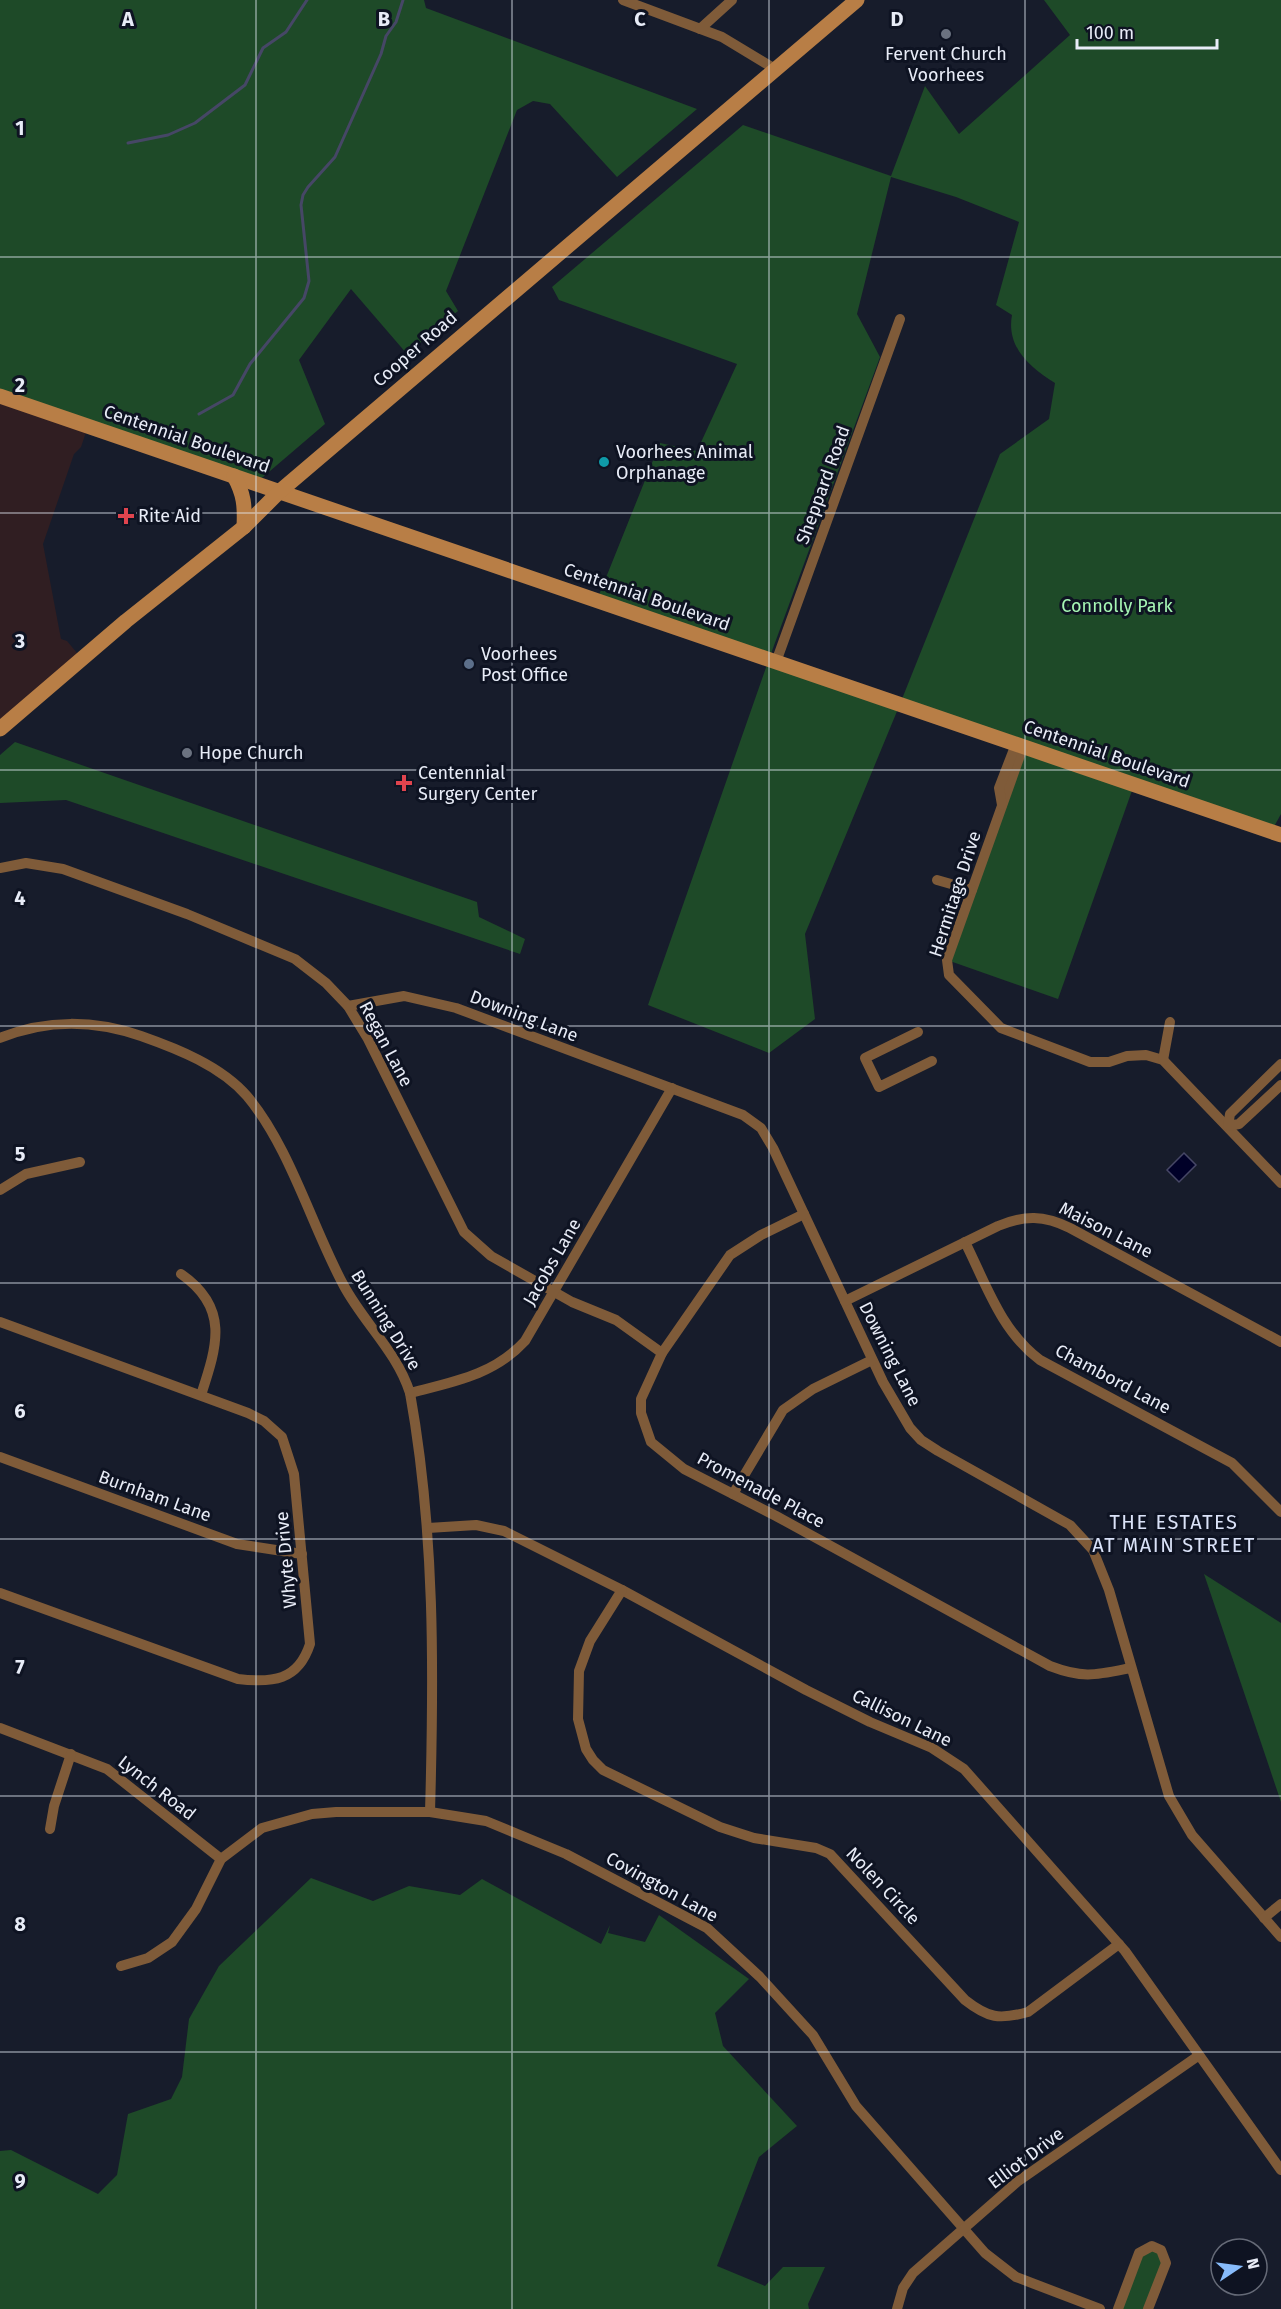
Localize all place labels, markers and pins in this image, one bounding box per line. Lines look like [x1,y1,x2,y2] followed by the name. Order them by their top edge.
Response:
[939,27,953,41] marker: Fervent Church Voorhees
[885,43,1007,86] place label: Fervent Church Voorhees
[616,441,753,484] place label: Voorhees Animal Orphanage
[597,455,611,469] marker: Voorhees Animal Orphanage
[138,505,201,527] place label: Rite Aid
[119,509,133,523] marker: Rite Aid
[481,643,568,686] place label: Voorhees Post Office
[462,657,476,671] marker: Voorhees Post Office
[199,742,304,764] place label: Hope Church
[180,746,194,760] marker: Hope Church
[418,762,538,805] place label: Centennial Surgery Center
[395,774,413,792] marker: Centennial Surgery Center

